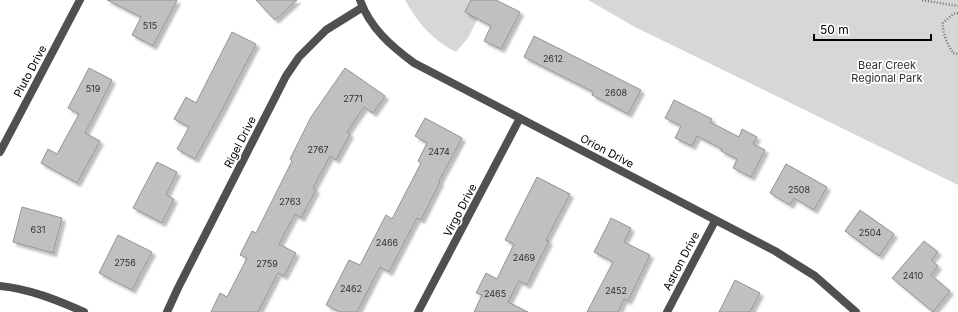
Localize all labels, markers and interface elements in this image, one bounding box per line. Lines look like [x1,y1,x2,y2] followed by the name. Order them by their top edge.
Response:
[814,16,931,42] scale bar
[143,20,157,31] house number: 515
[820,22,849,37] text: 50 m
[11,43,49,99] street label: Pluto Drive
[543,53,563,64] house number: 2612
[851,58,923,85] park label: Bear Creek Regional Park
[86,83,101,94] house number: 519
[605,87,628,98] house number: 2608
[343,93,363,104] house number: 2771
[221,114,259,170] street label: Rigel Drive
[578,131,636,171] street label: Orion Drive
[307,144,329,155] house number: 2767
[428,146,450,157] house number: 2474
[440,181,480,239] street label: Virgo Drive
[788,184,811,195] house number: 2508
[279,196,301,207] house number: 2763
[31,224,45,235] house number: 631
[859,227,881,238] house number: 2504
[660,229,702,293] street label: Astron Drive
[376,237,399,248] house number: 2466
[513,252,536,263] house number: 2469
[114,257,136,268] house number: 2756
[256,258,278,269] house number: 2759
[903,270,923,281] house number: 2410
[340,283,362,294] house number: 2462
[605,285,627,296] house number: 2452
[484,288,506,299] house number: 2465

